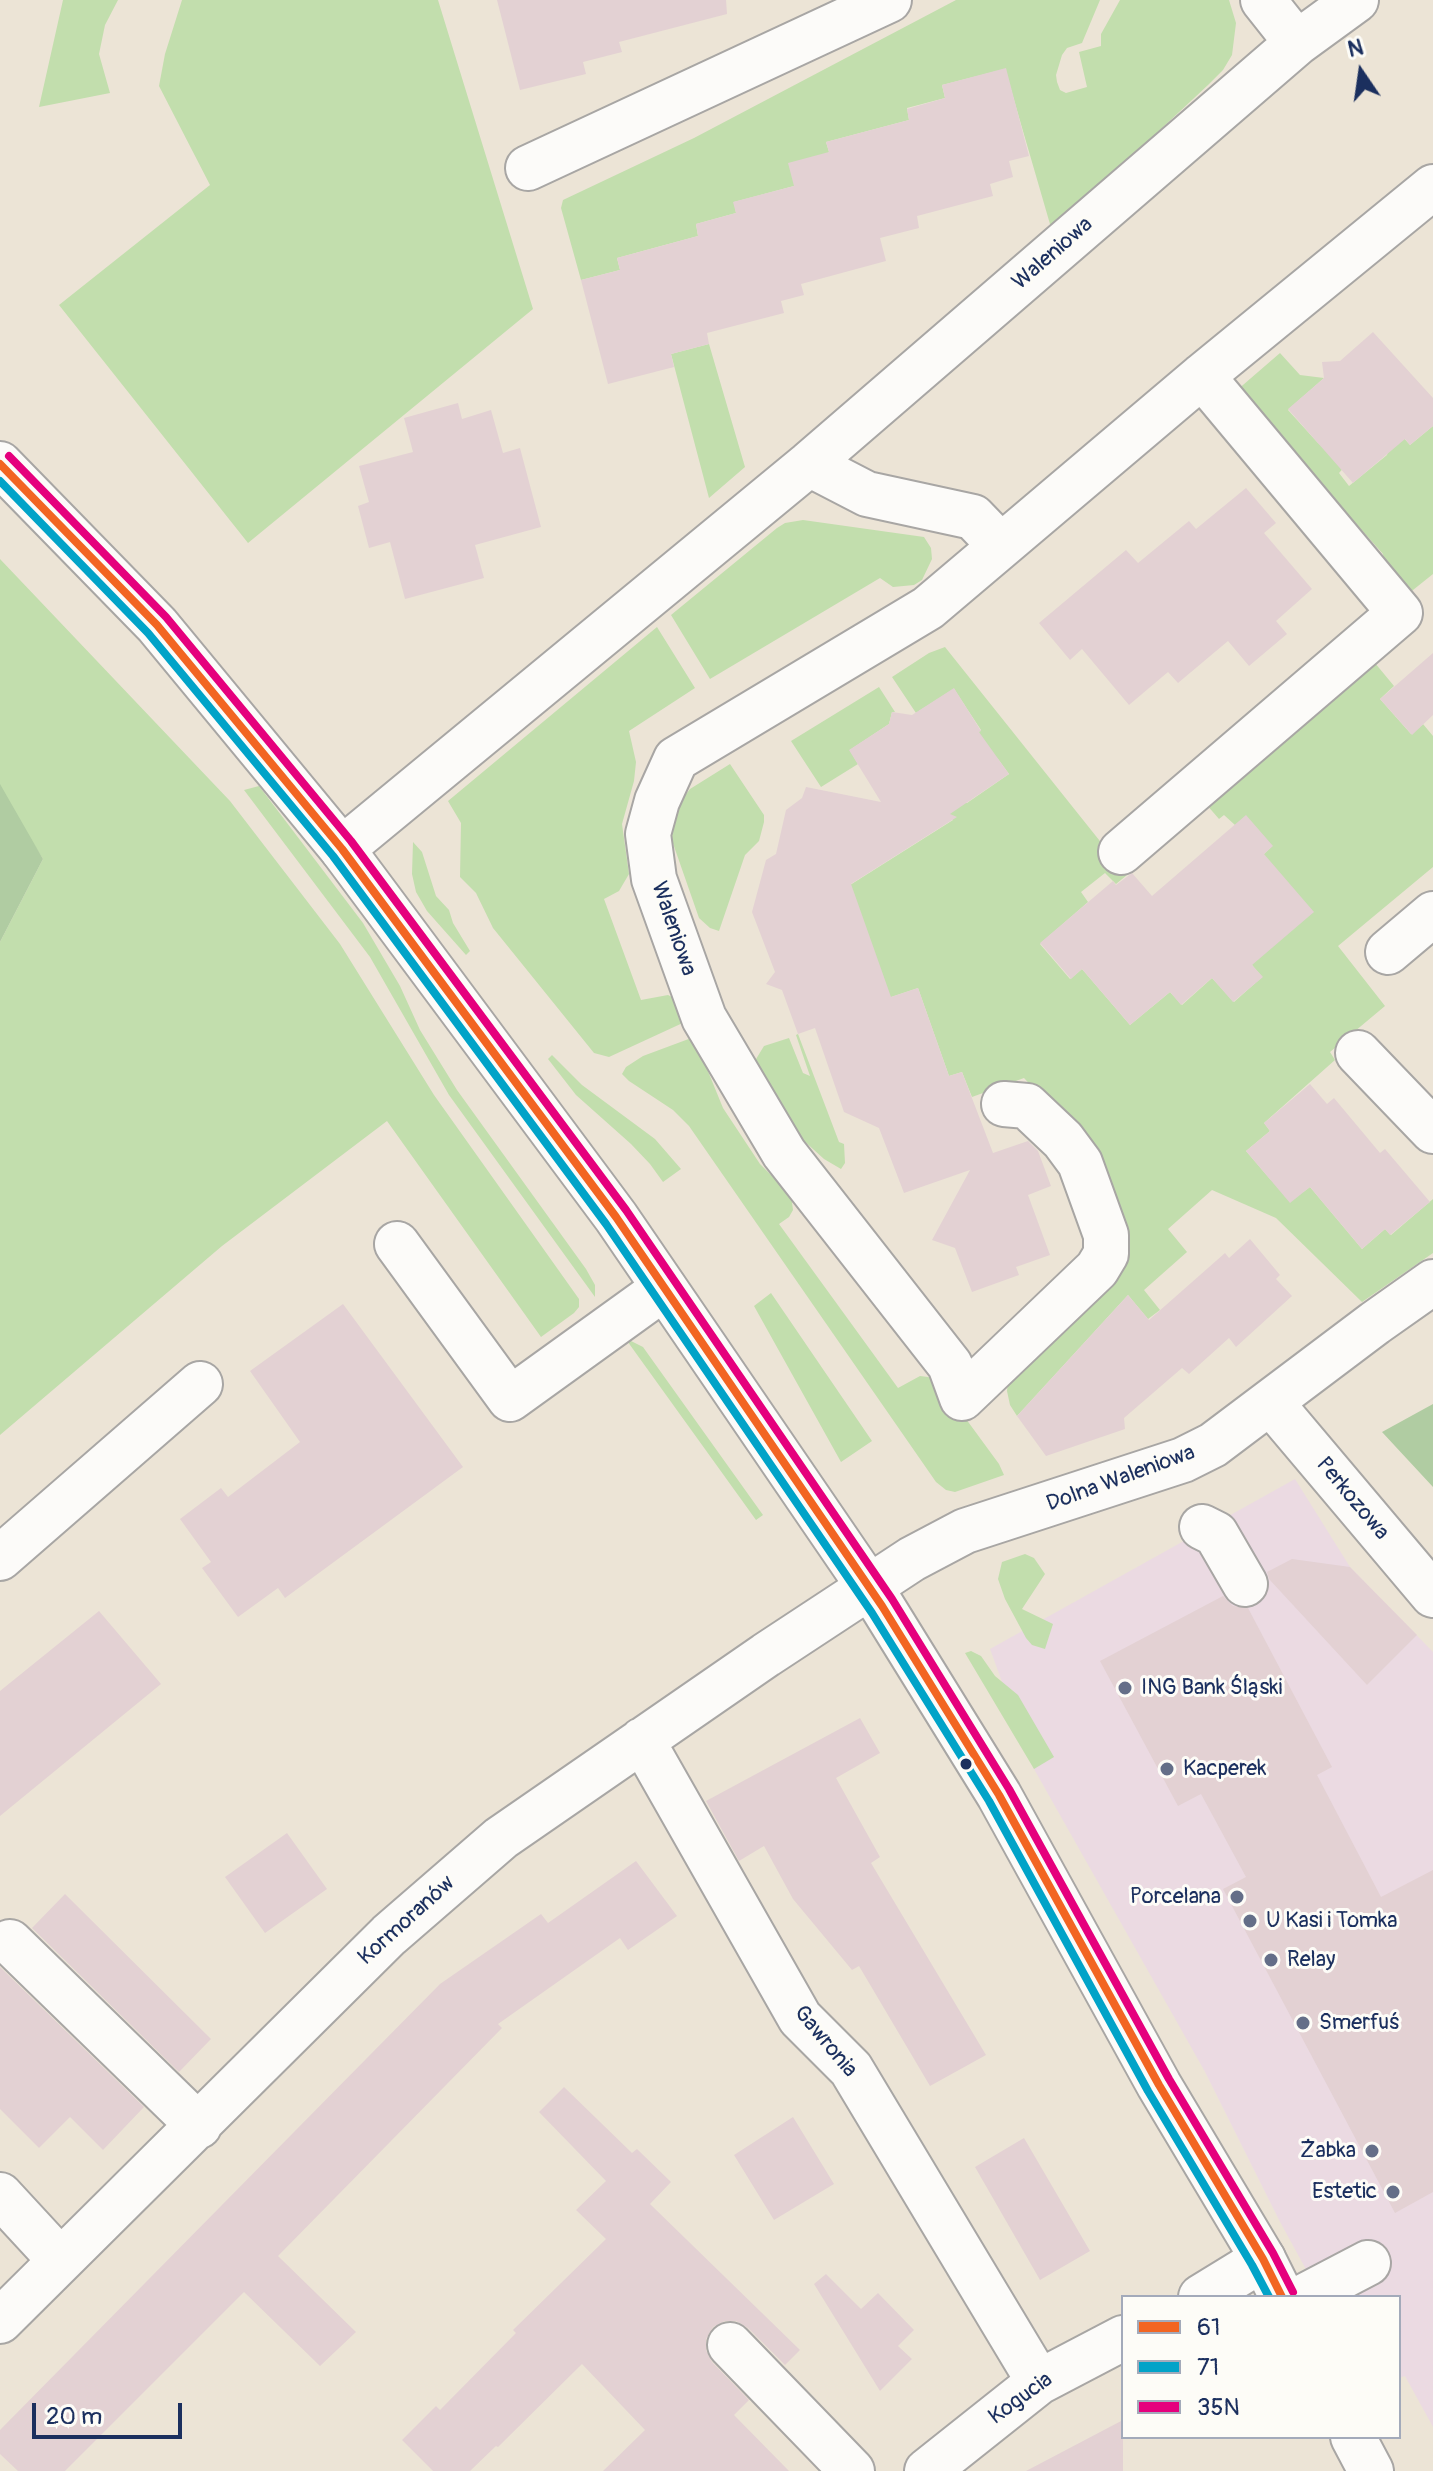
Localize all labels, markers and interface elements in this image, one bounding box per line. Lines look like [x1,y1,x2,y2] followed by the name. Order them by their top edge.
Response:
[1321,32,1401,112] north arrow
[1345,33,1366,64] text: N
[1007,212,1099,296] street label: Waleniowa
[645,879,701,979] street label: Waleniowa
[1043,1440,1199,1518] street label: Dolna Waleniowa
[1310,1452,1394,1546] street label: Perkozowa
[1141,1675,1282,1701] place label: ING Bank Śląski
[1116,1679,1134,1697] marker: ING Bank Śląski
[958,1756,974,1772] unlabelled marker
[1183,1756,1266,1782] place label: Kacperek
[1158,1760,1176,1778] marker: Kacperek
[353,1871,461,1971] street label: Kormoranów
[1130,1884,1221,1910] place label: Porcelana
[1228,1888,1246,1906] marker: Porcelana
[1266,1908,1397,1934] place label: U Kasi i Tomka
[1241,1912,1259,1930] marker: U Kasi i Tomka
[1287,1947,1335,1973] place label: Relay
[1262,1951,1280,1969] marker: Relay
[787,2001,863,2083] street label: Gawronia
[1319,2010,1399,2036] place label: Smerfuś
[1294,2014,1312,2032] marker: Smerfuś
[1300,2138,1356,2164] place label: Żabka
[1363,2142,1381,2160] marker: Żabka
[1312,2179,1377,2205] place label: Estetic
[1384,2183,1402,2201] marker: Estetic
[1121,2295,1401,2439] legend
[1197,2313,1220,2342] text: 61
[1197,2353,1219,2382] text: 71
[984,2367,1058,2431] street label: Kogucia
[36,2387,186,2437] scale bar
[1197,2393,1240,2422] text: 35N
[46,2402,102,2431] text: 20 m

